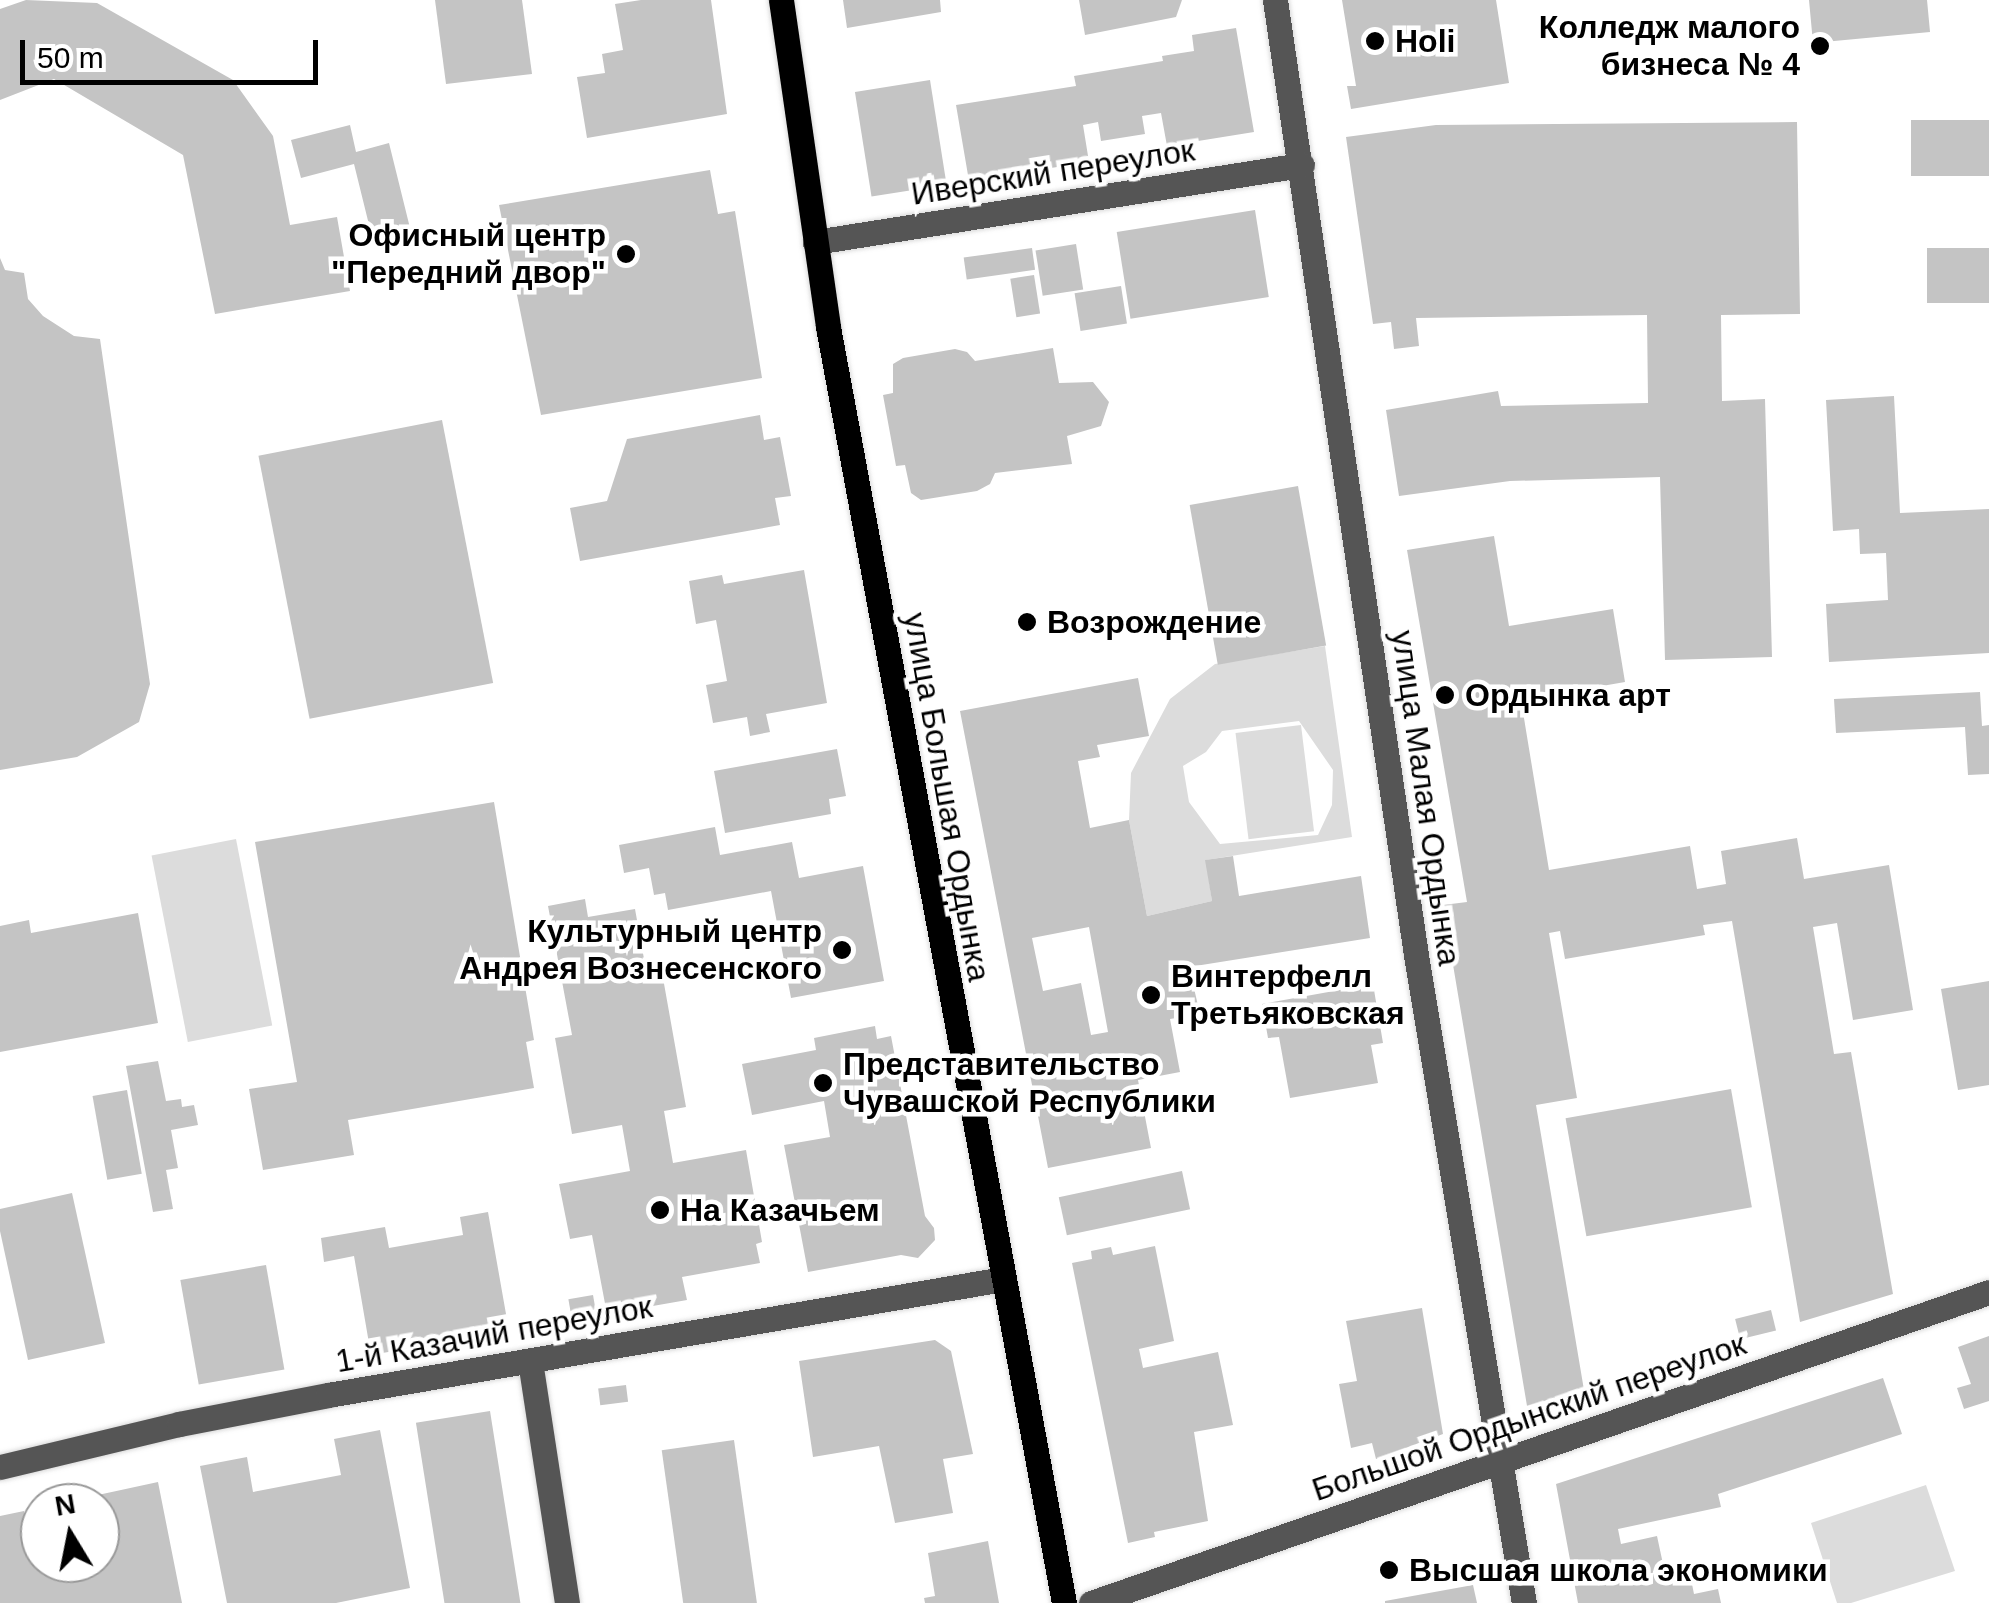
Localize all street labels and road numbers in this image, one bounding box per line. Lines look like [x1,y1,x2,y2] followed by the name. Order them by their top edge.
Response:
[909,131,1197,213] street label: Иверский переулок
[896,610,998,984] street label: улица Большая Ордынка
[1383,628,1469,968] street label: улица Малая Ордынка
[333,1287,655,1381] street label: 1-й Казачий переулок
[1307,1325,1751,1509] street label: Большой Ордынский переулок

